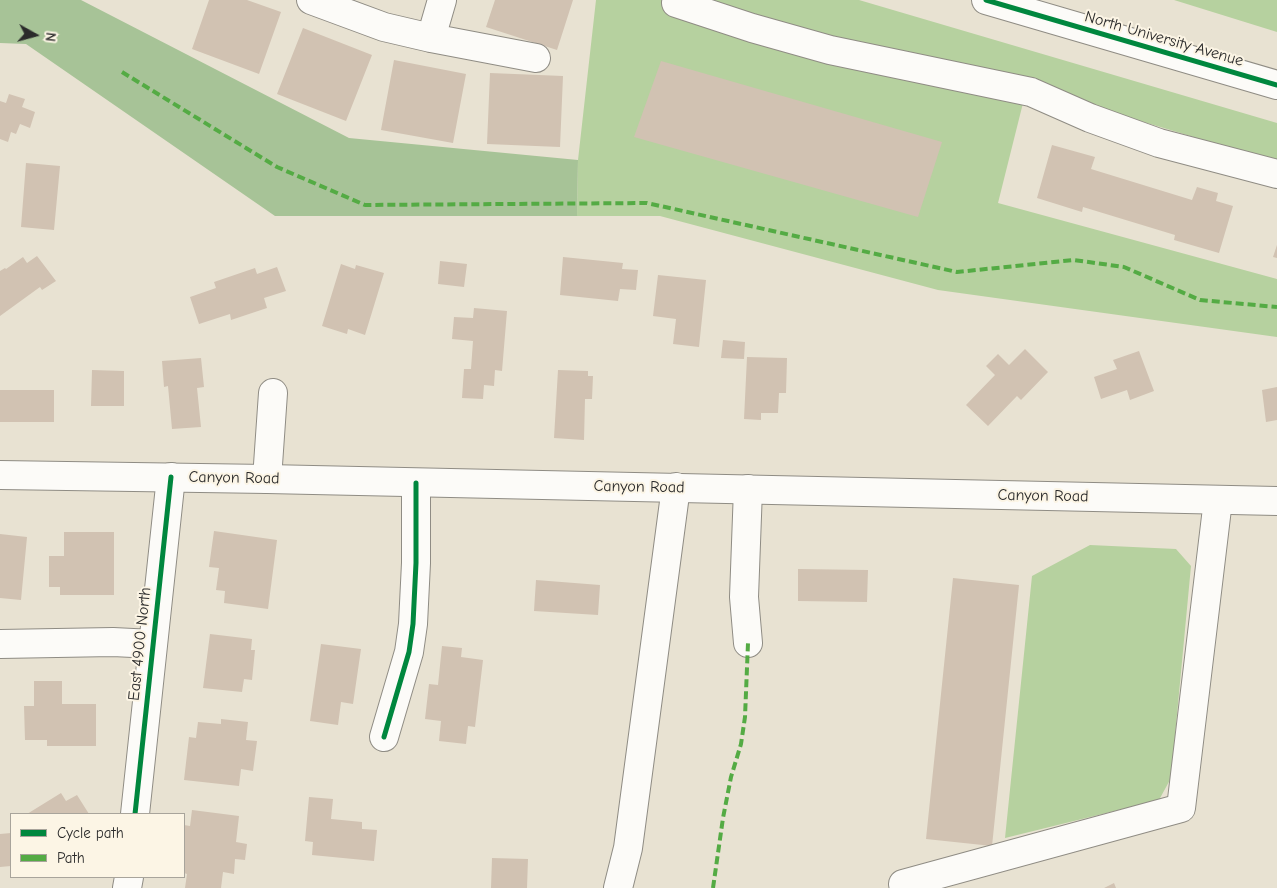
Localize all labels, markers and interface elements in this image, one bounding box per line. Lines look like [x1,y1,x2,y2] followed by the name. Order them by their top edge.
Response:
[1082,7,1246,71] street label: North University Avenue
[10,10,60,60] north arrow
[41,31,59,42] text: N
[188,468,280,488] street label: Canyon Road
[593,477,685,497] street label: Canyon Road
[997,486,1089,506] street label: Canyon Road
[124,586,156,702] street label: East 4900 North
[10,813,185,878] legend
[57,824,124,842] text: Cycle path
[57,849,85,867] text: Path

